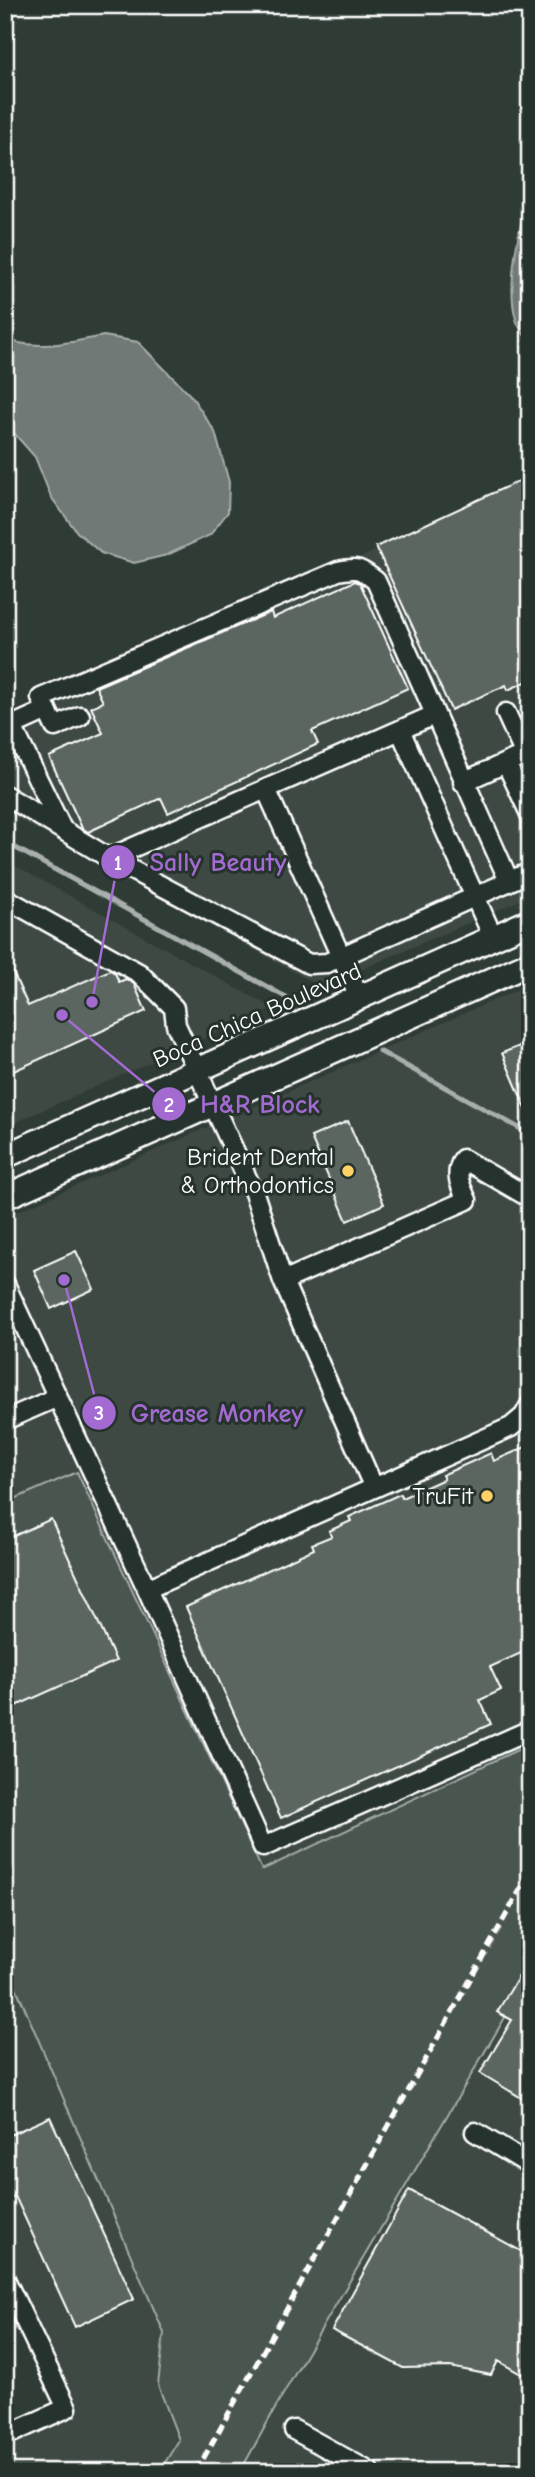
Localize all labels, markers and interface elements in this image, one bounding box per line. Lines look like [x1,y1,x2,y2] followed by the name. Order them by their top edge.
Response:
[101,839,300,886] callout: Sally Beauty
[150,848,286,878] text: Sally Beauty
[114,851,122,875] text: 1
[148,956,366,1074] street label: Boca Chica Boulevard
[151,1081,334,1128] callout: H&R Block
[200,1090,320,1120] text: H&R Block
[164,1093,174,1117] text: 2
[181,1143,334,1199] place label: Brident Dental & Orthodontics
[340,1163,356,1179] marker: Brident Dental & Orthodontics
[81,1390,317,1437] callout: Grease Monkey
[131,1399,303,1429] text: Grease Monkey
[94,1401,104,1425] text: 3
[413,1482,474,1510] place label: TruFit
[479,1488,495,1504] marker: TruFit

